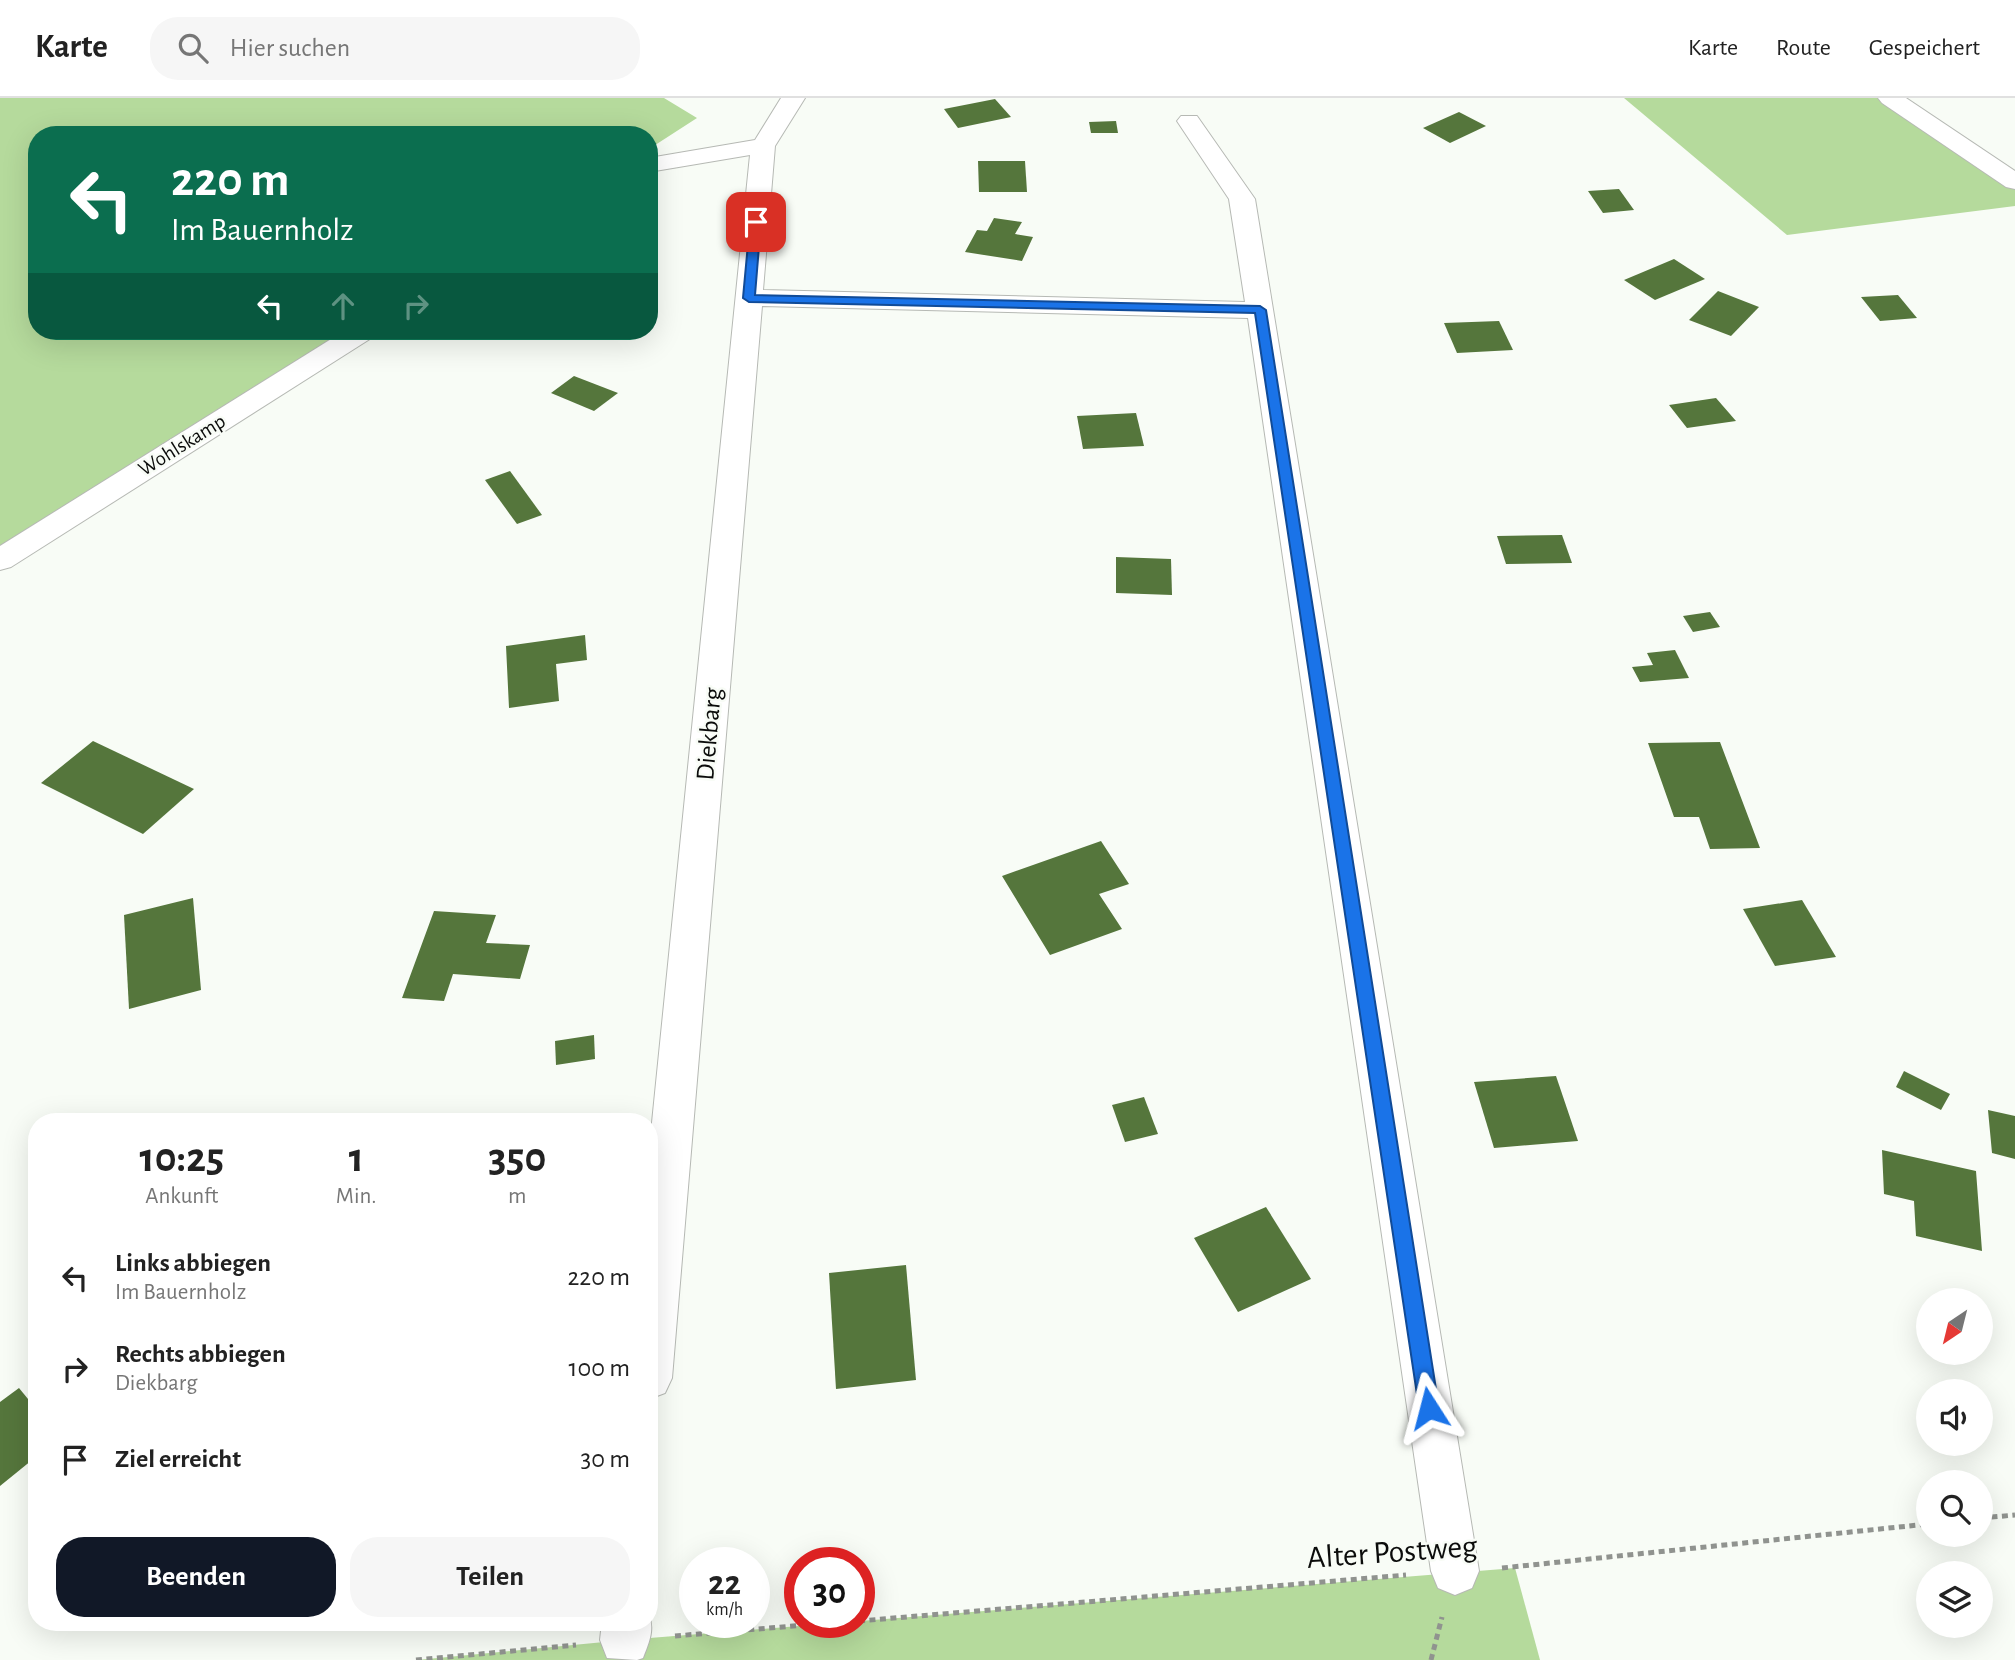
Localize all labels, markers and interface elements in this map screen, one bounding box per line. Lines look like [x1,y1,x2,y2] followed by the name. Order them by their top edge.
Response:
[150,17,640,80] search box
[174,29,212,67] icon: search
[35,31,108,64] text: Karte
[230,35,350,61] text: Hier suchen
[1688,36,1738,60] text: Karte
[1776,36,1831,60] text: Route
[1869,36,1980,60] text: Gespeichert
[56,154,147,245] icon: left
[171,156,290,205] text: 220 m
[726,192,786,252] pin
[737,203,775,241] icon: arrive
[171,214,353,246] text: Im Bauernholz
[251,287,289,325] icon: left
[324,287,362,325] icon: ahead
[397,287,435,325] icon: right
[135,410,229,480] street label: Wohlskamp
[692,686,726,782] street label: Diekbarg
[140,1137,224,1179] text: 10:25
[349,1137,364,1179] text: 1
[488,1137,546,1179] text: 350
[145,1185,218,1208] text: Ankunft
[336,1185,377,1208] text: Min.
[508,1185,527,1208] text: m
[115,1250,271,1276] text: Links abbiegen
[56,1259,94,1297] icon: left
[568,1264,630,1290] text: 220 m
[115,1281,246,1304] text: Im Bauernholz
[1916,1288,1993,1365] north arrow
[1916,1288,1993,1638] map controls
[115,1341,286,1367] text: Rechts abbiegen
[56,1350,94,1388] icon: right
[569,1355,630,1381] text: 100 m
[1392,1371,1466,1445] position arrow
[115,1372,197,1395] text: Diekbarg
[1916,1379,1993,1456] button: sound
[56,1441,94,1479] icon: arrive
[115,1446,241,1472] text: Ziel erreicht
[580,1446,630,1472] text: 30 m
[1916,1470,1993,1547] button: search
[1306,1530,1479,1574] street label: Alter Postweg
[56,1537,336,1617] button: Beenden
[350,1537,630,1617] button: Teilen
[784,1547,875,1638] speed limit sign: 30
[1916,1561,1993,1638] button: layers
[708,1566,741,1601] text: 22
[706,1601,743,1619] text: km/h

